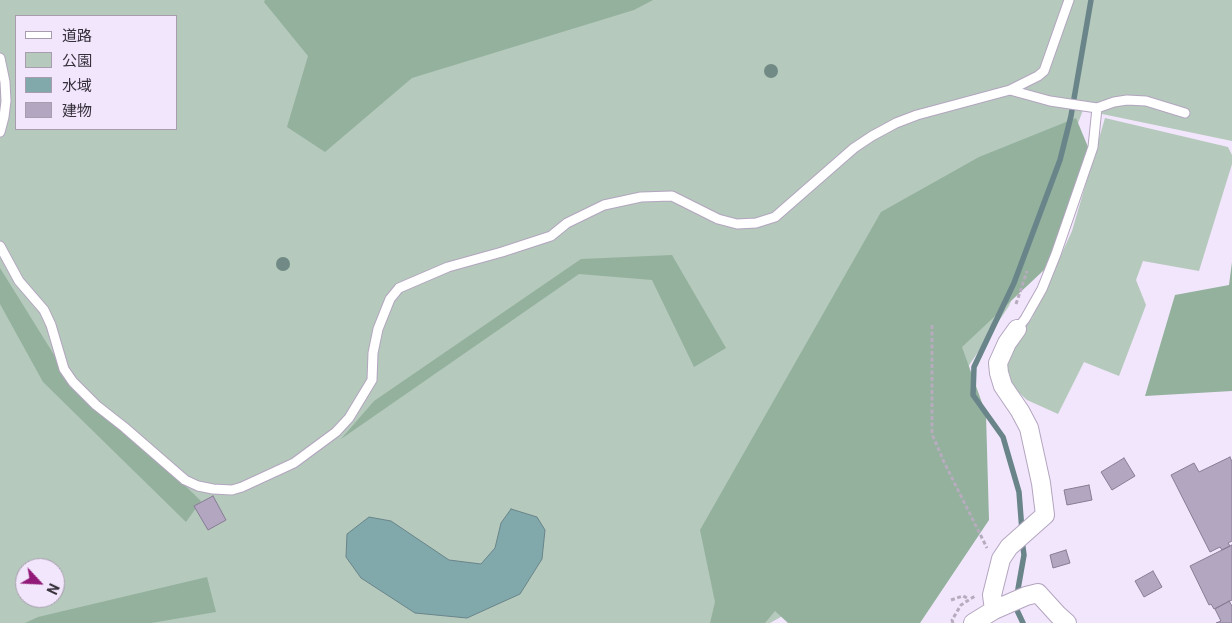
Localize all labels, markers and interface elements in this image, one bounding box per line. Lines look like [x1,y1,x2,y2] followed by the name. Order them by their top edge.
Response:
[15,15,178,130] legend
[62,27,92,45] text: 道路
[62,52,92,70] text: 公園
[62,77,92,95] text: 水域
[62,102,92,120] text: 建物
[15,558,65,608] north arrow
[43,581,62,597] text: N

